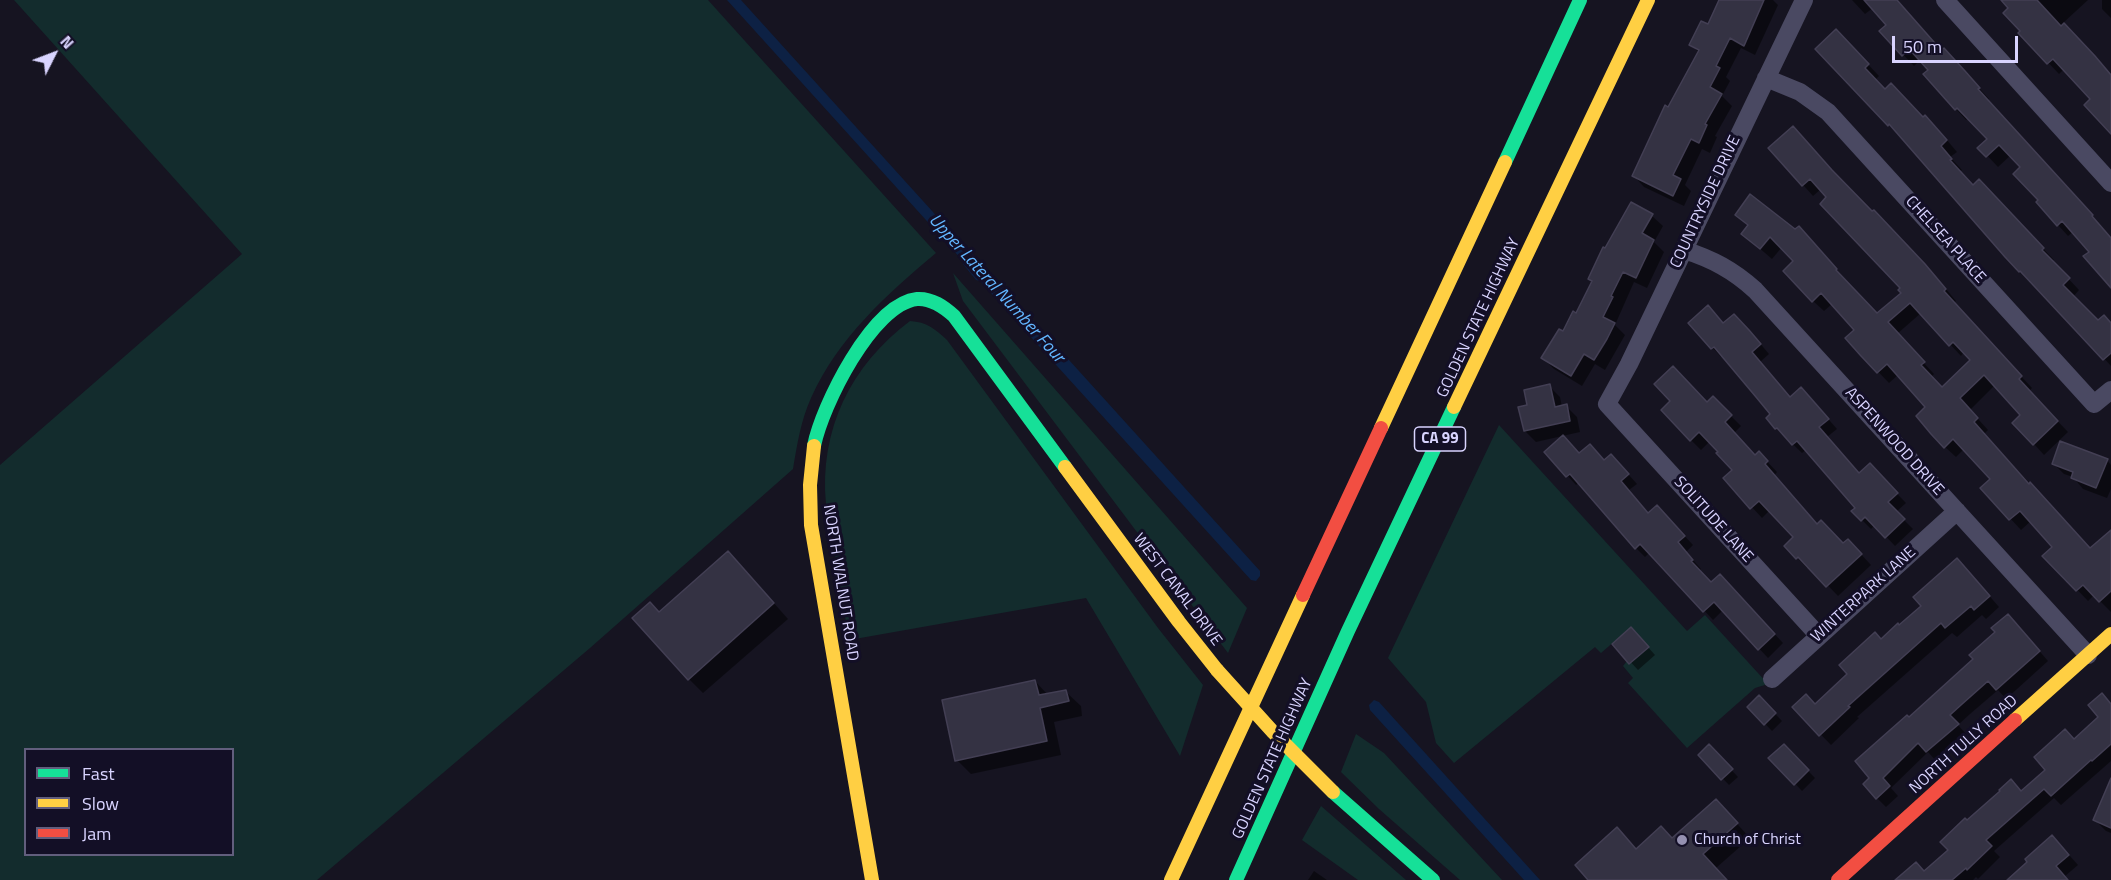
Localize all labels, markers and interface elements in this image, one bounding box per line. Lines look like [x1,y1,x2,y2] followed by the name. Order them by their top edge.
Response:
[24,24,84,84] north arrow
[1895,24,2021,62] scale bar
[55,30,80,54] text: N
[1903,33,1942,60] text: 50 m
[1667,133,1745,271] street label: COUNTRYSIDE DRIVE
[1901,192,1989,288] street label: CHELSEA PLACE
[924,210,1068,368] water label: Upper Lateral Number Four
[1434,235,1524,401] street label: GOLDEN STATE HIGHWAY
[1840,384,1948,500] street label: ASPENWOOD DRIVE
[1414,427,1466,451] road number: CA 99
[1669,473,1757,567] street label: SOLITUDE LANE
[818,503,862,663] street label: NORTH WALNUT ROAD
[1129,530,1225,650] street label: WEST CANAL DRIVE
[1808,543,1920,647] street label: WINTERPARK LANE
[1229,676,1317,842] street label: GOLDEN STATE HIGHWAY
[1906,691,2022,799] street label: NORTH TULLY ROAD
[24,748,234,856] legend
[82,760,115,787] text: Fast
[82,790,119,817] text: Slow
[82,820,111,847] text: Jam
[1694,830,1801,850] place label: Church of Christ
[1675,833,1689,847] marker: Church of Christ

